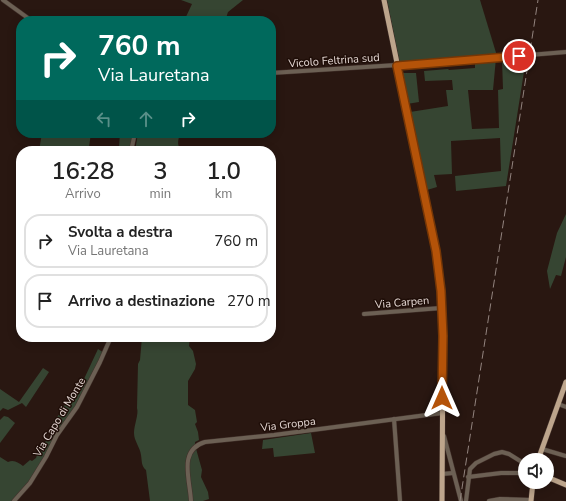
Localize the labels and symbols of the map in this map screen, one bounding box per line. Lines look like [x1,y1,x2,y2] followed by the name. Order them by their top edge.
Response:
[502,39,536,73] pin
[287,50,380,71] street label: Vicolo Feltrina sud
[373,293,430,312] street label: Via Carpen
[29,375,89,461] street label: Via Capo di Monte
[421,377,463,419] position arrow
[259,414,317,435] street label: Via Groppa

